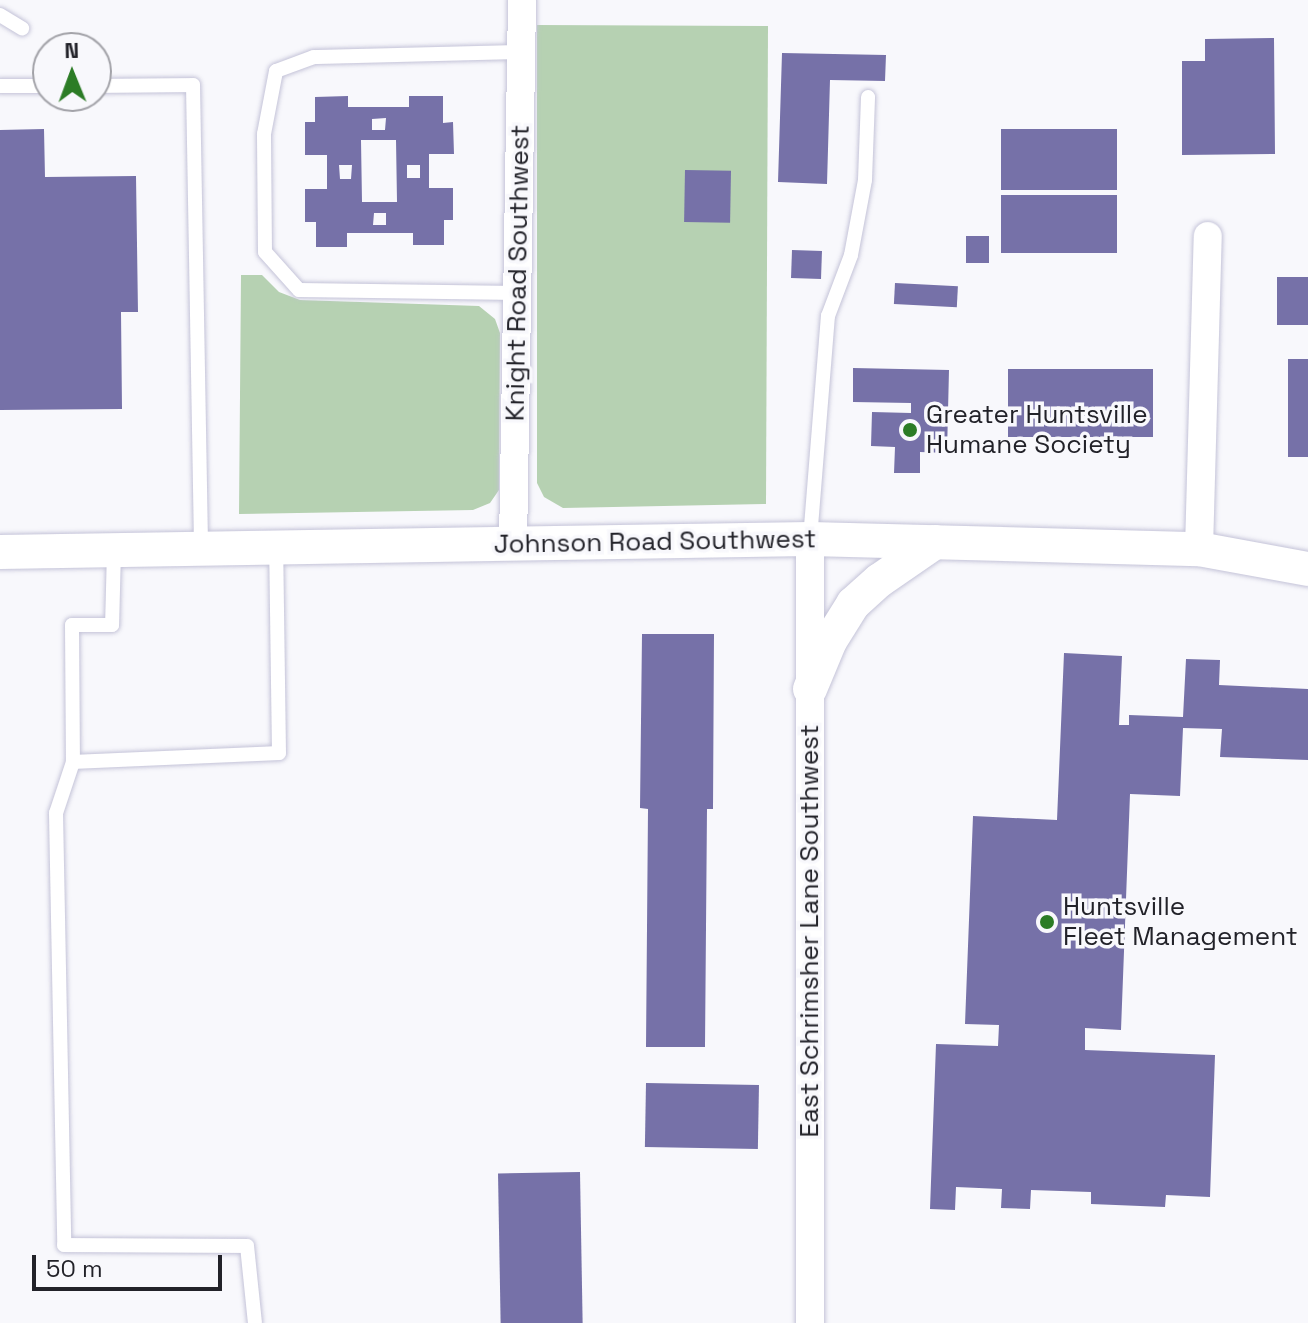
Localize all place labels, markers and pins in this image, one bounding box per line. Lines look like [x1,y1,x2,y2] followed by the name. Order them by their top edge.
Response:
[926,399,1148,460] place label: Greater Huntsville Humane Society
[901,421,919,439] marker: Greater Huntsville Humane Society
[1063,891,1298,952] place label: Huntsville Fleet Management
[1038,913,1056,931] marker: Huntsville Fleet Management

